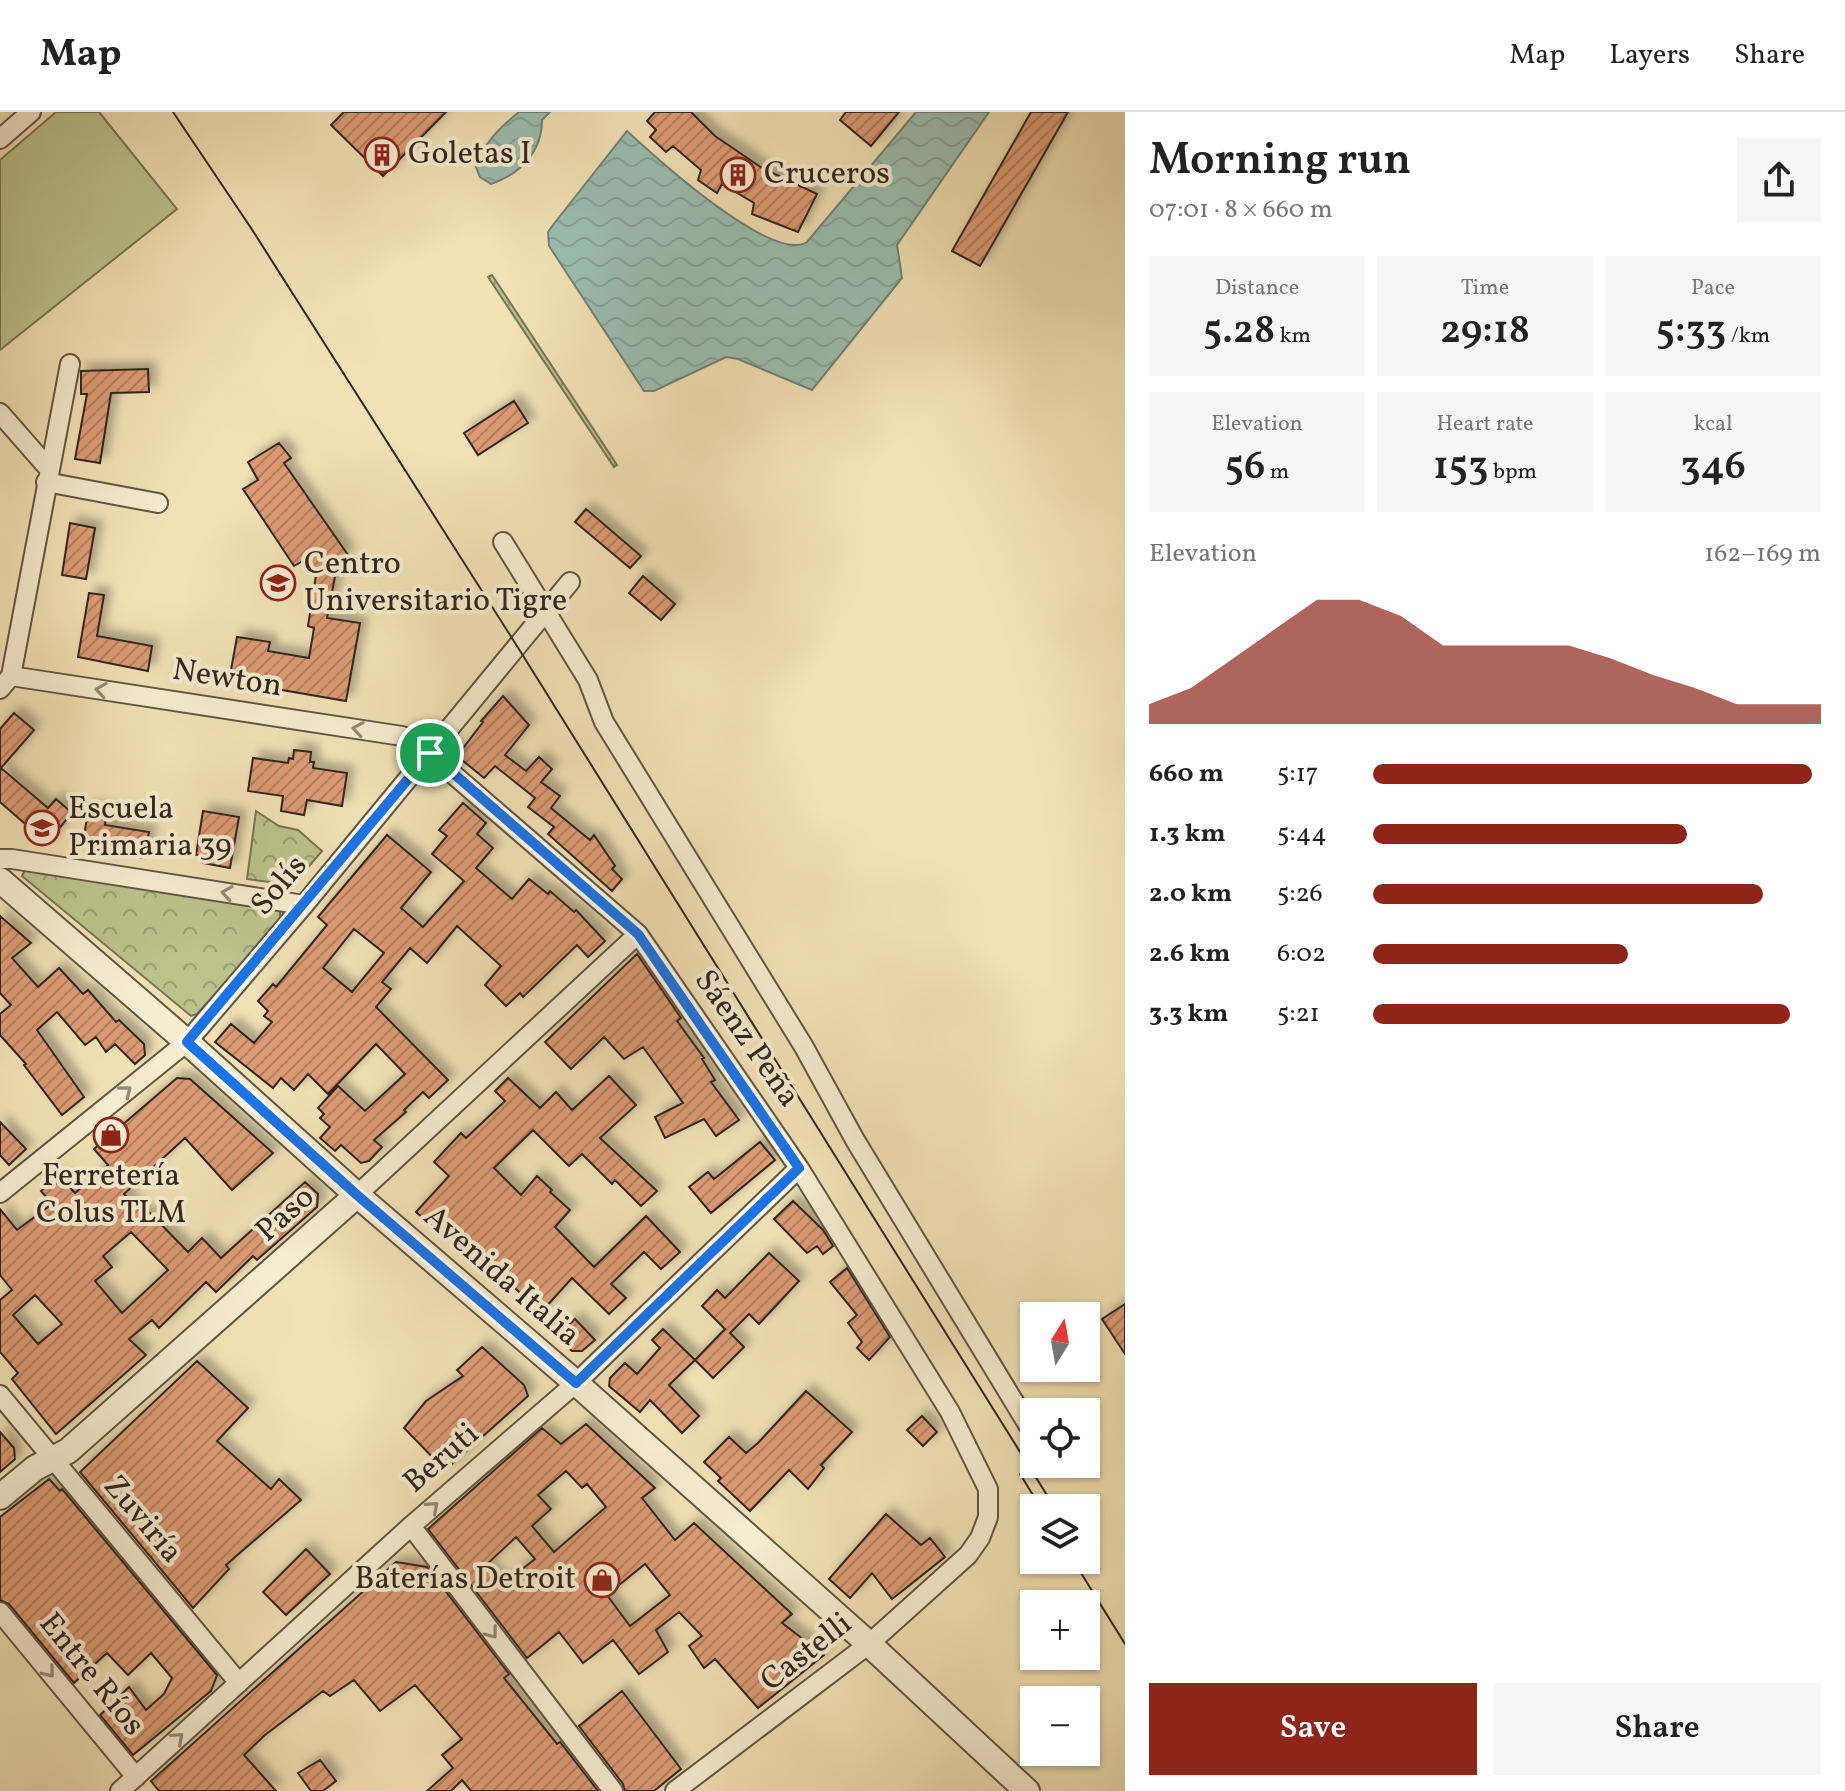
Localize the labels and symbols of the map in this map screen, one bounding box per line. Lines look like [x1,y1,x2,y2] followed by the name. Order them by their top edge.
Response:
[408,133,531,177] place label: Goletas I
[363,136,401,174] building icon: Goletas I
[764,153,890,197] place label: Cruceros
[719,156,757,194] building icon: Cruceros
[304,543,567,624] place label: Centro Universitario Tigre
[259,564,297,602] school or university icon: Centro Universitario Tigre
[169,649,285,709] street label: Newton
[94,682,107,699] one-way arrow
[396,719,464,787] pin
[351,721,364,738] one-way arrow
[68,788,232,869] place label: Escuela Primaria 39
[23,809,61,847] school or university icon: Escuela Primaria 39
[242,846,318,926] street label: Solís
[220,885,234,902] one-way arrow
[683,961,809,1117] street label: Sáenz Peña
[117,1086,131,1101] one-way arrow
[92,1116,130,1154] shop icon: Ferretería Colus TLM
[36,1155,186,1236] place label: Ferretería Colus TLM
[247,1177,325,1253] street label: Paso
[413,1196,589,1358] street label: Avenida Italia
[1020,1302,1100,1382] north arrow
[395,1414,489,1504] street label: Beruti
[92,1466,192,1574] street label: Zuviría
[423,1503,438,1517] one-way arrow
[354,1558,576,1602] place label: Baterías Detroit
[583,1561,621,1599] shop icon: Baterías Detroit
[752,1603,862,1703] street label: Castelli
[28,1604,154,1746] street label: Entre Ríos
[483,1624,497,1639] one-way arrow
[40,1663,54,1678] one-way arrow
[169,1733,183,1748] one-way arrow

